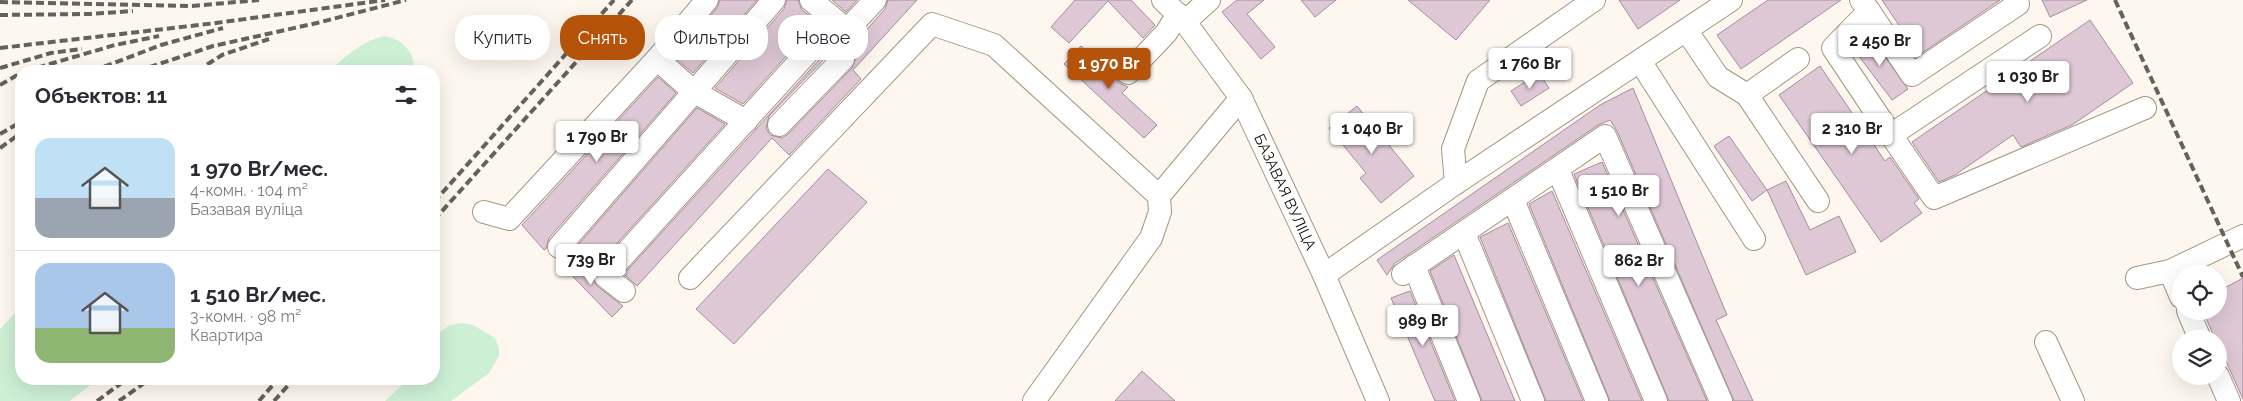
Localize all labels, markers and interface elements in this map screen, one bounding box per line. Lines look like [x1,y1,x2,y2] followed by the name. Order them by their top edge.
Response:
[455,15,550,60] chip: Купить
[560,15,645,60] chip: Снять
[655,15,768,60] chip: Фильтры
[778,15,868,60] chip: Новое
[1828,24,1932,67] pin: 2 450 Br
[1849,31,1911,50] text: 2 450 Br
[1057,48,1161,90] pin: 1 970 Br
[1478,48,1582,90] pin: 1 760 Br
[1079,54,1139,73] text: 1 970 Br
[1499,54,1561,73] text: 1 760 Br
[1976,61,2080,103] pin: 1 030 Br
[1997,67,2059,86] text: 1 030 Br
[392,81,420,109] icon: filters
[35,83,167,108] text: Объектов: 11
[1320,112,1424,155] pin: 1 040 Br
[1800,112,1904,155] pin: 2 310 Br
[1341,119,1403,138] text: 1 040 Br
[1822,119,1882,138] text: 2 310 Br
[545,120,649,163] pin: 1 790 Br
[567,127,627,146] text: 1 790 Br
[1250,131,1320,253] street label: БАЗАВАЯ ВУЛІЦА
[190,156,328,181] text: 1 970 Br/мес.
[75,158,135,218] icon: home
[1567,174,1671,217] pin: 1 510 Br
[190,181,308,200] text: 4-комн. · 104 m²
[1589,181,1649,200] text: 1 510 Br
[190,200,303,219] text: Базавая вуліца
[550,244,632,286] pin: 739 Br
[1598,244,1680,287] pin: 862 Br
[567,250,615,269] text: 739 Br
[1614,251,1664,270] text: 862 Br
[2172,265,2227,385] map controls
[2172,265,2227,320] button: locate
[190,282,326,307] text: 1 510 Br/мес.
[75,283,135,343] icon: home
[1382,304,1464,347] pin: 989 Br
[190,307,301,326] text: 3-комн. · 98 m²
[1398,311,1448,330] text: 989 Br
[190,326,263,345] text: Квартира
[2172,330,2227,385] button: layers

